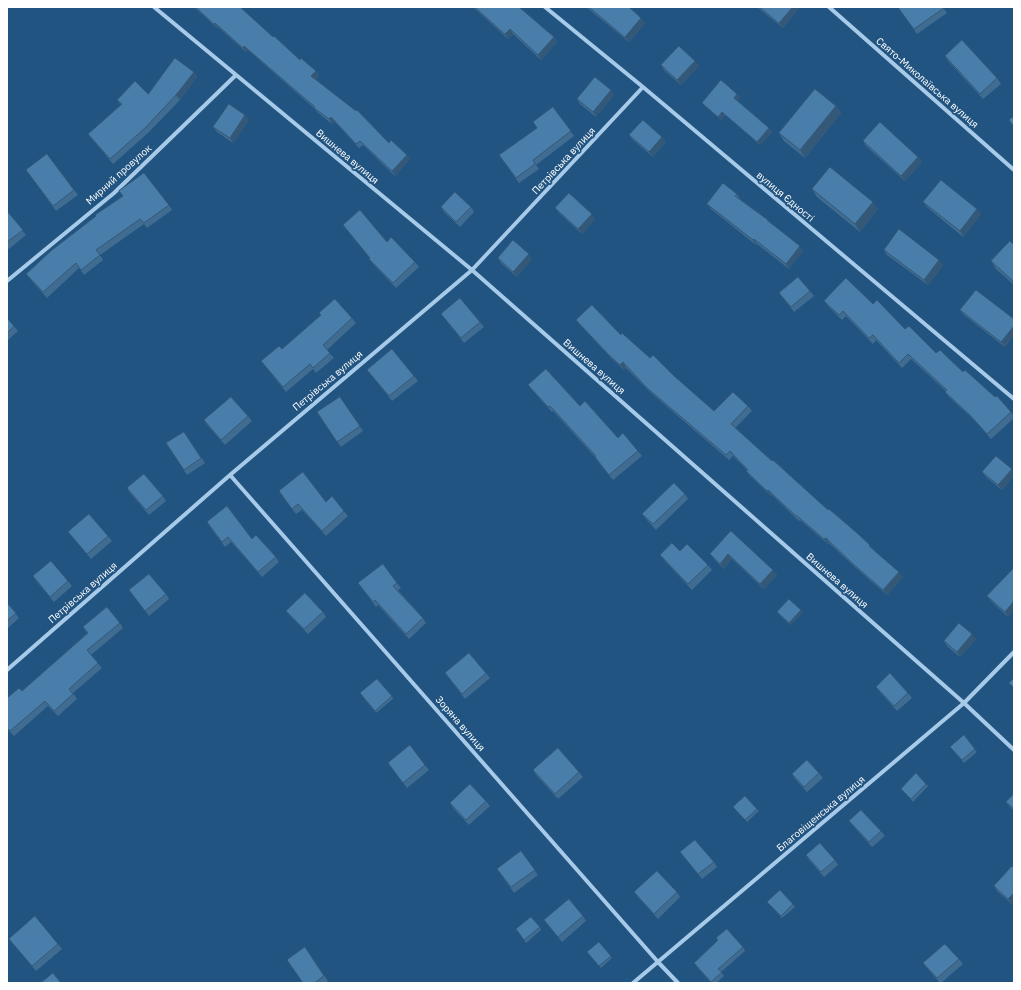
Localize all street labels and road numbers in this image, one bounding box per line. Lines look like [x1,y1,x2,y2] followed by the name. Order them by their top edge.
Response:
[873,35,981,131] street label: Свято-Миколаївська вулиця
[530,125,598,197] street label: Петрівська вулиця
[313,127,381,187] street label: Вишнева вулиця
[84,142,154,208] street label: Мирний провулок
[754,169,816,225] street label: вулиця Єдності
[561,337,627,397] street label: Вишнева вулиця
[291,348,365,414] street label: Петрівська вулиця
[804,551,870,611] street label: Вишнева вулиця
[46,560,120,626] street label: Петрівська вулиця
[433,694,487,754] street label: Зоряна вулиця
[775,774,867,854] street label: Благовіщенська вулиця

